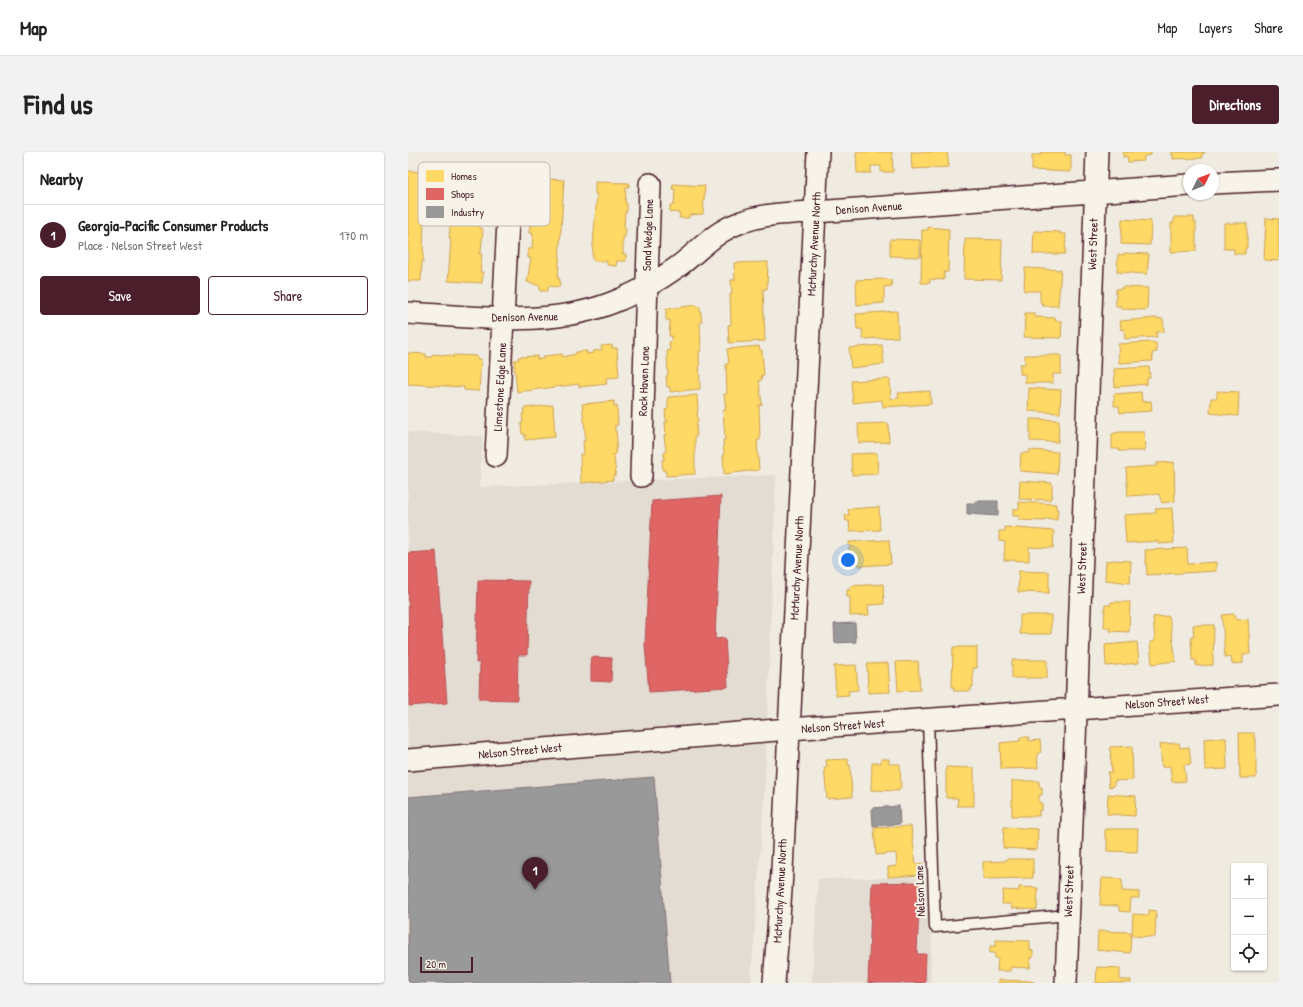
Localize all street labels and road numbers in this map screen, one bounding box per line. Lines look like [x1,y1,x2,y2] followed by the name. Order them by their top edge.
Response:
[802,192,825,296] street label: McMurchy Avenue North
[835,197,903,218] street label: Denison Avenue
[638,198,657,271] street label: Sand Wedge Lane
[1083,217,1102,270] street label: West Street
[492,307,559,326] street label: Denison Avenue
[489,342,510,432] street label: Limestone Edge Lane
[634,345,653,416] street label: Rock Haven Lane
[785,516,808,620] street label: McMurchy Avenue North
[1072,541,1091,594] street label: West Street
[1125,690,1210,713] street label: Nelson Street West
[801,714,886,737] street label: Nelson Street West
[478,738,563,763] street label: Nelson Street West
[768,839,791,943] street label: McMurchy Avenue North
[1059,864,1078,917] street label: West Street
[910,865,929,917] street label: Nelson Lane

